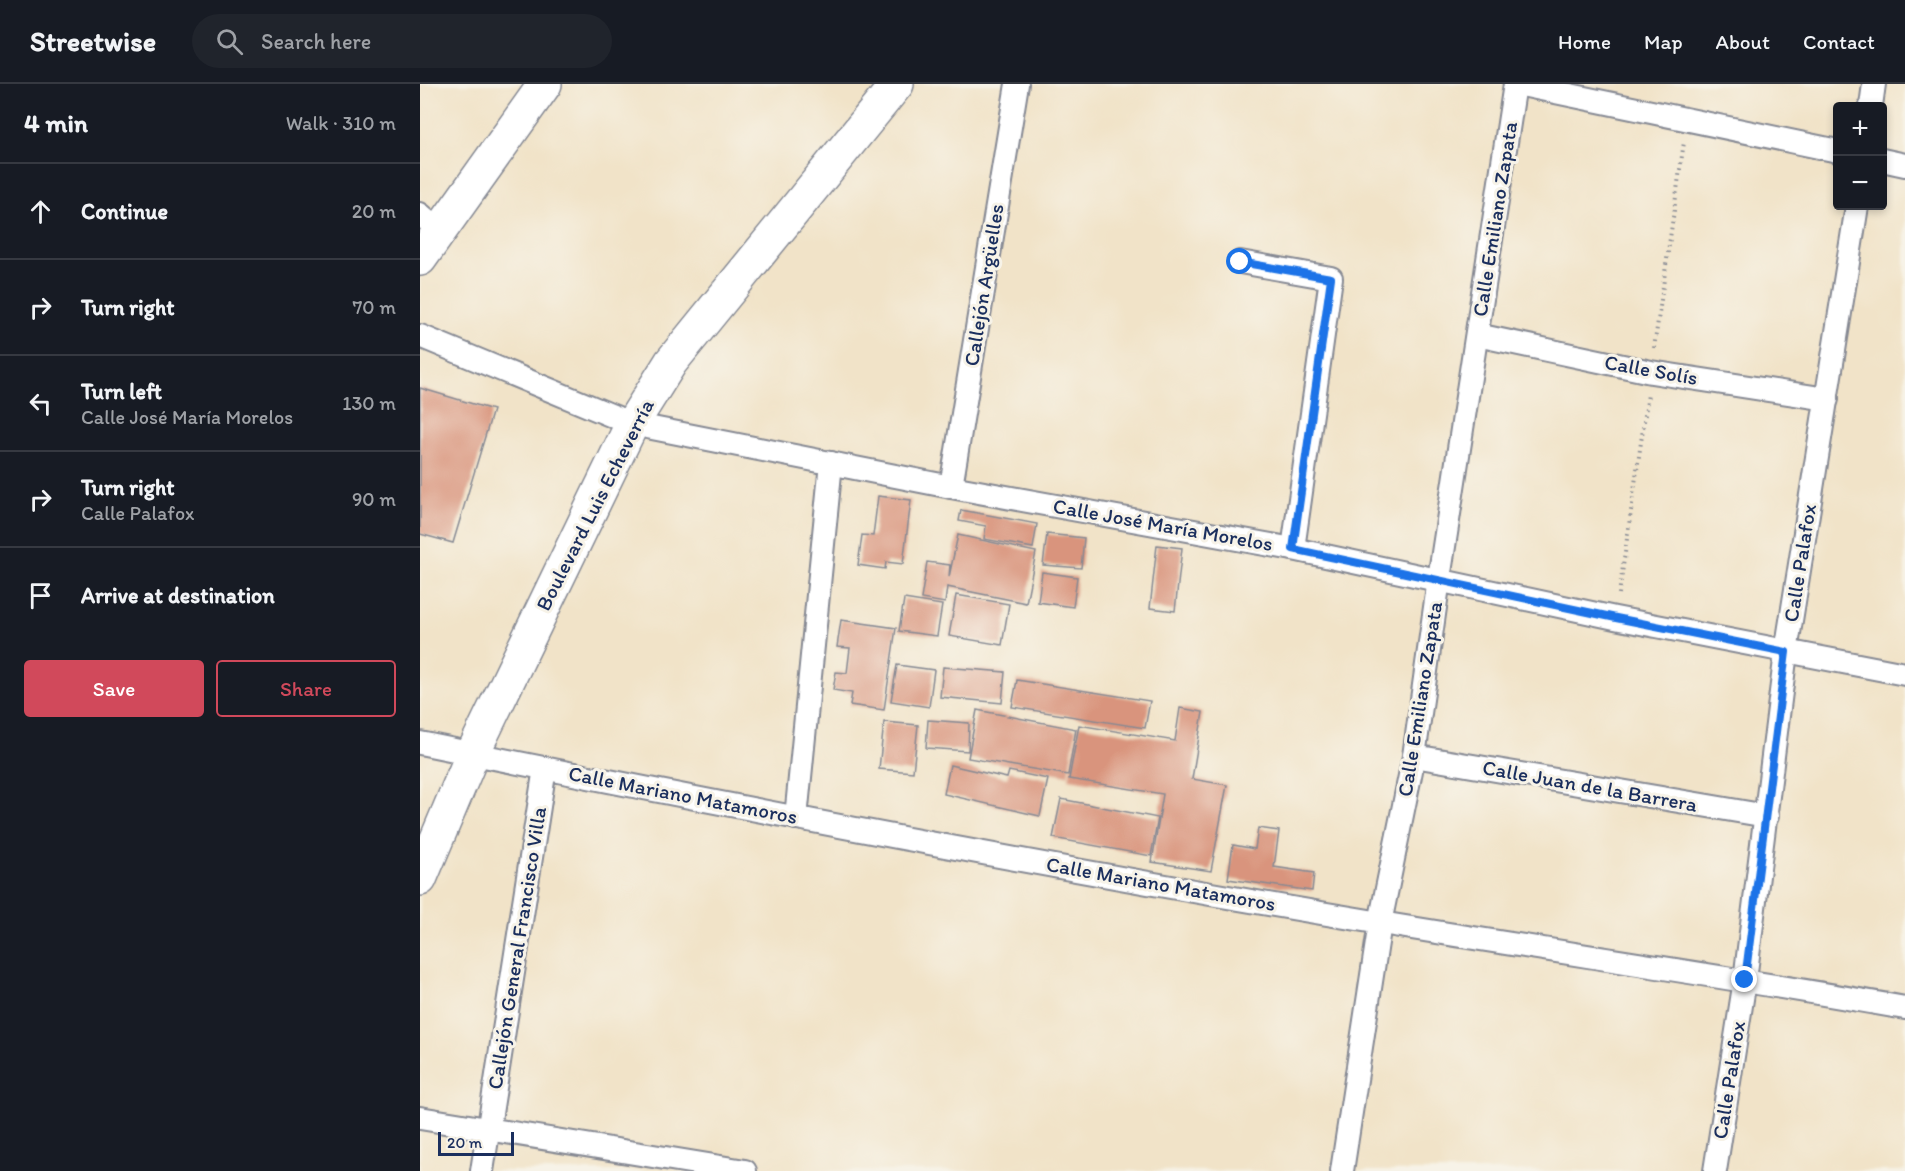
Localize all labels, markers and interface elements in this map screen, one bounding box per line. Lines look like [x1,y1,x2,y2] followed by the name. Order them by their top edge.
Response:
[192,14,612,68] search box
[30,24,156,58] text: Streetwise
[213,25,246,58] icon: search
[261,28,371,55] text: Search here
[1558,29,1611,54] text: Home
[1644,29,1683,54] text: Map
[1716,29,1770,54] text: About
[1803,29,1875,54] text: Contact
[1833,102,1887,210] map controls
[1833,102,1887,156] button: +
[24,107,88,139] text: 4 min
[286,111,396,135] text: Walk · 310 m
[1467,120,1522,318] street label: Calle Emiliano Zapata
[1833,156,1887,210] button: −
[24,195,57,228] icon: ahead
[81,198,168,225] text: Continue
[352,199,396,223] text: 20 m
[958,202,1009,368] street label: Callejón Argüelles
[1226,248,1252,274] route start
[24,291,57,324] icon: right
[81,294,175,321] text: Turn right
[352,295,396,319] text: 70 m
[1603,349,1700,390] street label: Calle Solís
[81,378,162,405] text: Turn left
[24,387,57,420] icon: left
[342,391,396,415] text: 130 m
[530,395,659,615] street label: Boulevard Luis Echeverría
[81,405,293,429] text: Calle José María Morelos
[81,474,175,501] text: Turn right
[24,483,57,516] icon: right
[352,487,396,511] text: 90 m
[1051,493,1275,556] street label: Calle José María Morelos
[81,501,194,525] text: Calle Palafox
[1778,502,1821,624] street label: Calle Palafox
[24,579,57,612] icon: arrive
[81,582,275,609] text: Arrive at destination
[1392,600,1447,798] street label: Calle Emiliano Zapata
[24,660,204,717] button: Save
[216,660,396,717] button: Share
[1481,754,1700,817] street label: Calle Juan de la Barrera
[567,760,800,829] street label: Calle Mariano Matamoros
[482,805,551,1091] street label: Callejón General Francisco Villa
[1044,851,1278,916] street label: Calle Mariano Matamoros
[1731,966,1757,992] route end
[1707,1019,1750,1141] street label: Calle Palafox
[438,1129,514,1156] scale bar
[447,1133,482,1152] text: 20 m

